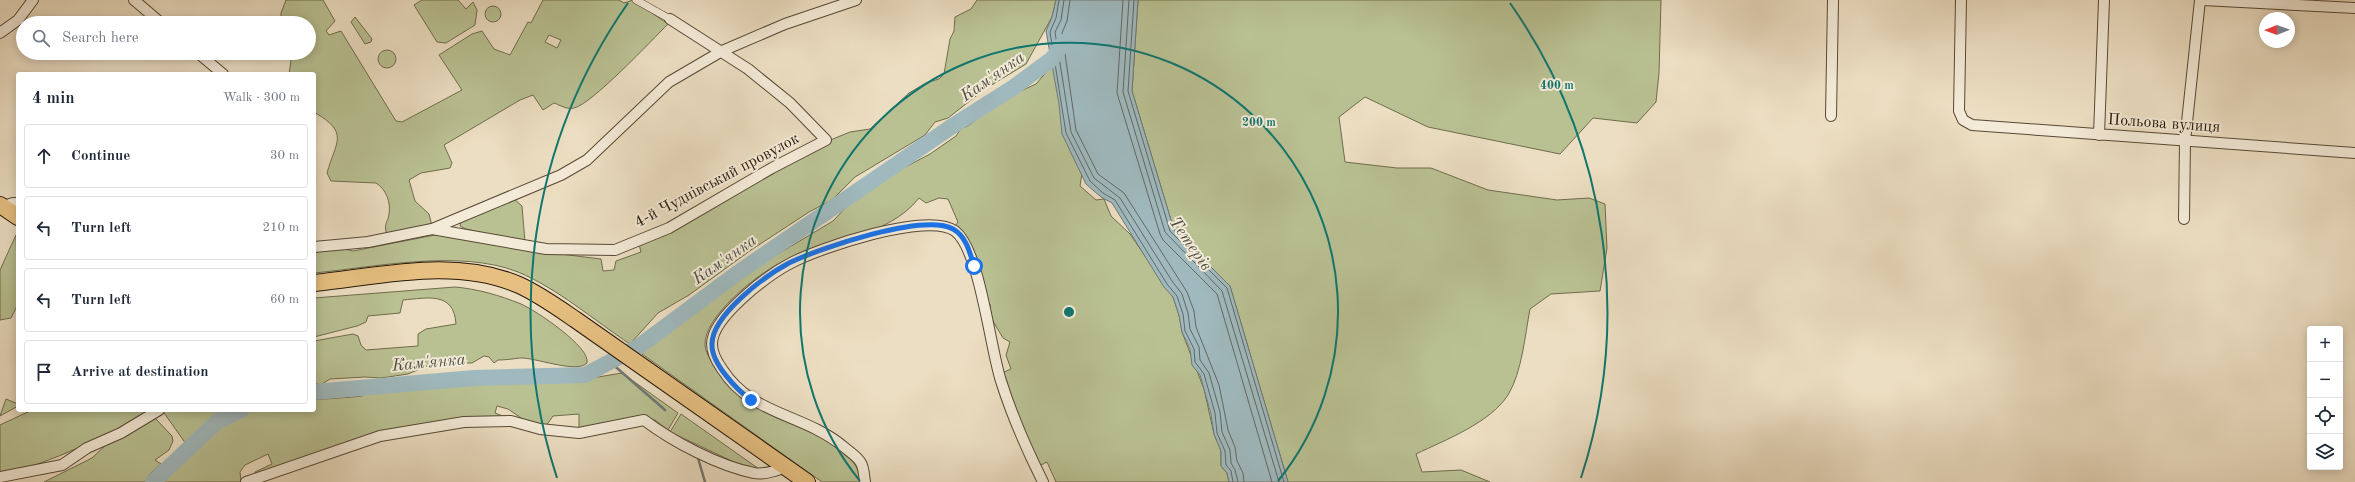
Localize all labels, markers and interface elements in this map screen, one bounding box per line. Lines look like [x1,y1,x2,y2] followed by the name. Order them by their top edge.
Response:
[2259,12,2295,48] north arrow
[16,16,316,60] search box
[30,27,52,49] icon: search
[62,31,139,46] text: Search here
[957,49,1028,106] water label: Кам'янка
[1540,80,1574,92] text: 400 m
[32,90,75,107] text: 4 min
[223,91,300,104] text: Walk · 300 m
[2107,112,2221,136] street label: Польова вулиця
[1242,117,1276,129] text: 200 m
[632,131,802,231] street label: 4-й Чуднівський провулок
[33,145,55,167] icon: ahead
[71,149,130,164] text: Continue
[270,149,299,162] text: 30 m
[1165,214,1215,274] water label: Тетерів
[33,217,55,239] icon: left
[71,221,131,236] text: Turn left
[262,221,299,234] text: 210 m
[689,232,760,289] water label: Кам'янка
[965,257,983,275] route start
[33,289,55,311] icon: left
[71,293,131,308] text: Turn left
[270,293,299,306] text: 60 m
[1062,305,1076,319] centre of rings
[2307,326,2343,470] map controls
[2307,326,2343,362] button: +
[390,351,467,375] water label: Кам'янка
[33,361,55,383] icon: arrive
[2307,362,2343,398] button: −
[71,365,209,380] text: Arrive at destination
[742,391,760,409] route end
[2307,398,2343,434] button: locate
[2307,434,2343,470] button: layers

